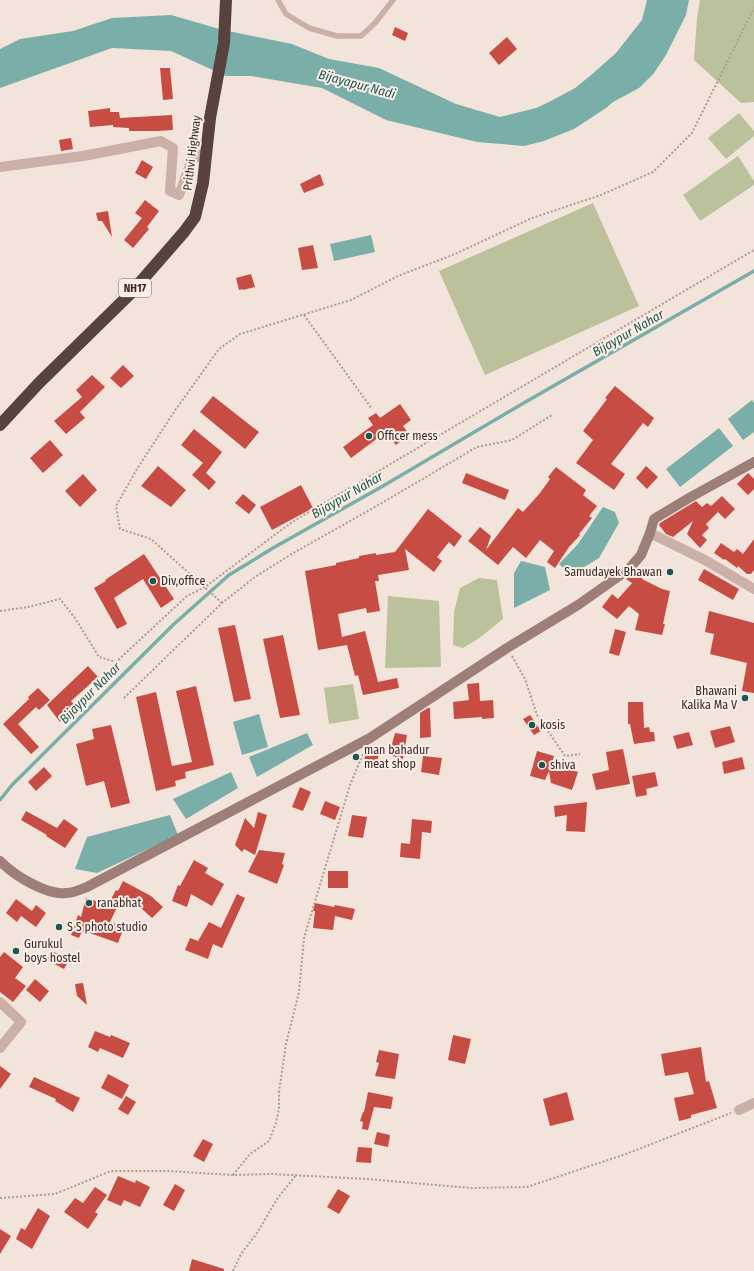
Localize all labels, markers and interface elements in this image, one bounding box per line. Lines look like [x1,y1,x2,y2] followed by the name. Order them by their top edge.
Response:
[317,67,398,102] water label: Bijayapur Nadi
[180,114,204,191] street label: Prithvi Highway
[119,279,151,297] road number: NH17
[590,306,667,359] water label: Bijaypur Nahar
[377,429,438,443] place label: Officer mess
[364,431,374,441] marker: Officer mess
[309,468,386,521] water label: Bijaypur Nahar
[564,565,662,579] place label: Samudayek Bhawan
[665,567,675,577] marker: Samudayek Bhawan
[161,574,205,588] place label: Div,office
[148,576,158,586] marker: Div,office
[56,659,124,727] water label: Bijaypur Nahar
[681,684,738,712] place label: Bhawani Kalika Ma V
[740,693,750,703] marker: Bhawani Kalika Ma V
[540,718,565,732] place label: kosis
[527,720,537,730] marker: kosis
[364,743,430,771] place label: man bahadur meat shop
[351,752,361,762] marker: man bahadur meat shop
[550,758,576,772] place label: shiva
[537,760,547,770] marker: shiva
[97,896,141,910] place label: ranabhat
[84,898,94,908] marker: ranabhat
[67,920,148,934] place label: S S photo studio
[54,922,64,932] marker: S S photo studio
[24,937,80,965] place label: Gurukul boys hostel
[11,946,21,956] marker: Gurukul boys hostel

